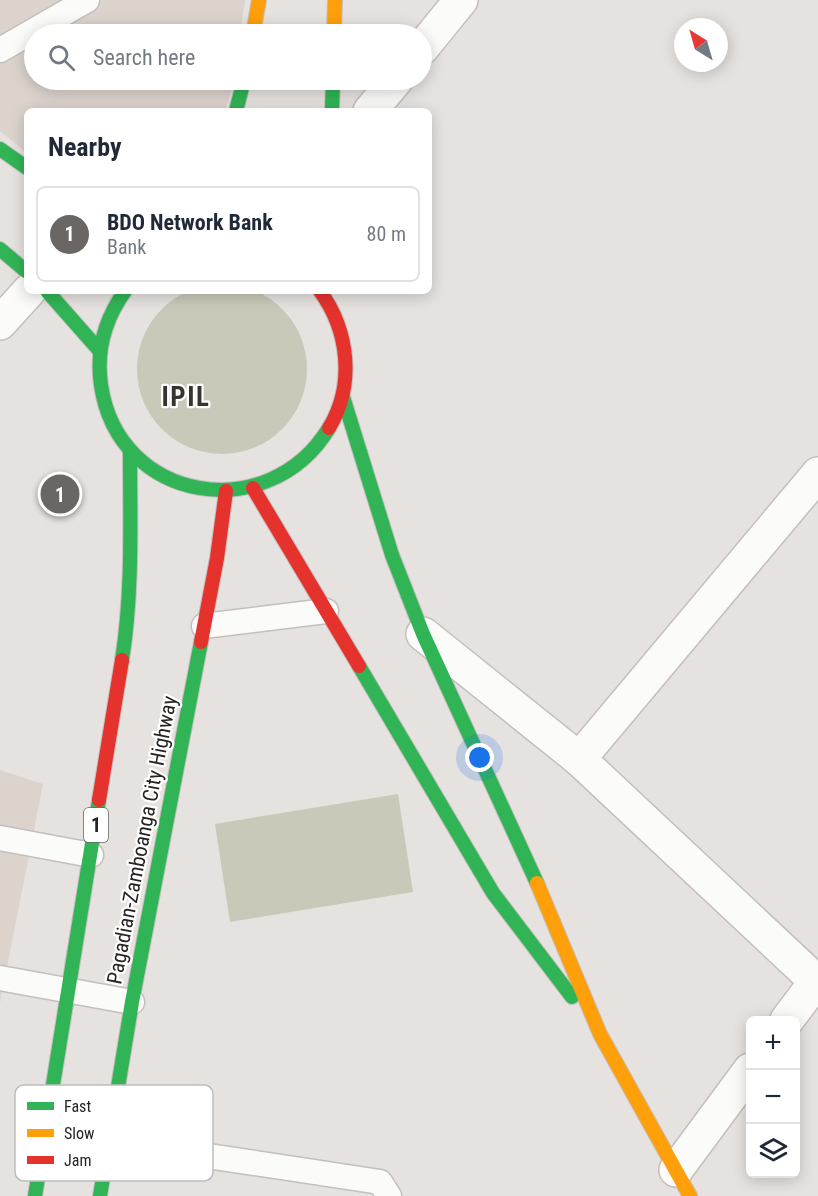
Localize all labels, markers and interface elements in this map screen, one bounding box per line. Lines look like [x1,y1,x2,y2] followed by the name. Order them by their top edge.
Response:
[674,18,728,72] north arrow
[24,24,432,90] search box
[45,41,78,74] icon: search
[93,45,195,70] text: Search here
[48,132,122,162] text: Nearby
[107,210,273,235] text: BDO Network Bank
[64,222,75,246] text: 1
[367,222,406,246] text: 80 m
[107,235,146,259] text: Bank
[162,381,210,413] district label: IPIL
[40,472,80,516] pin: 1
[102,694,182,986] street label: Pagadian-Zamboanga City Highway
[465,743,494,772] your location
[84,808,108,842] road number: 1
[746,1016,800,1178] map controls
[746,1016,800,1070] button: +
[746,1070,800,1124] button: −
[15,1085,213,1181] legend
[64,1097,91,1116] text: Fast
[64,1124,94,1143] text: Slow
[746,1124,800,1178] button: layers
[64,1151,91,1170] text: Jam

